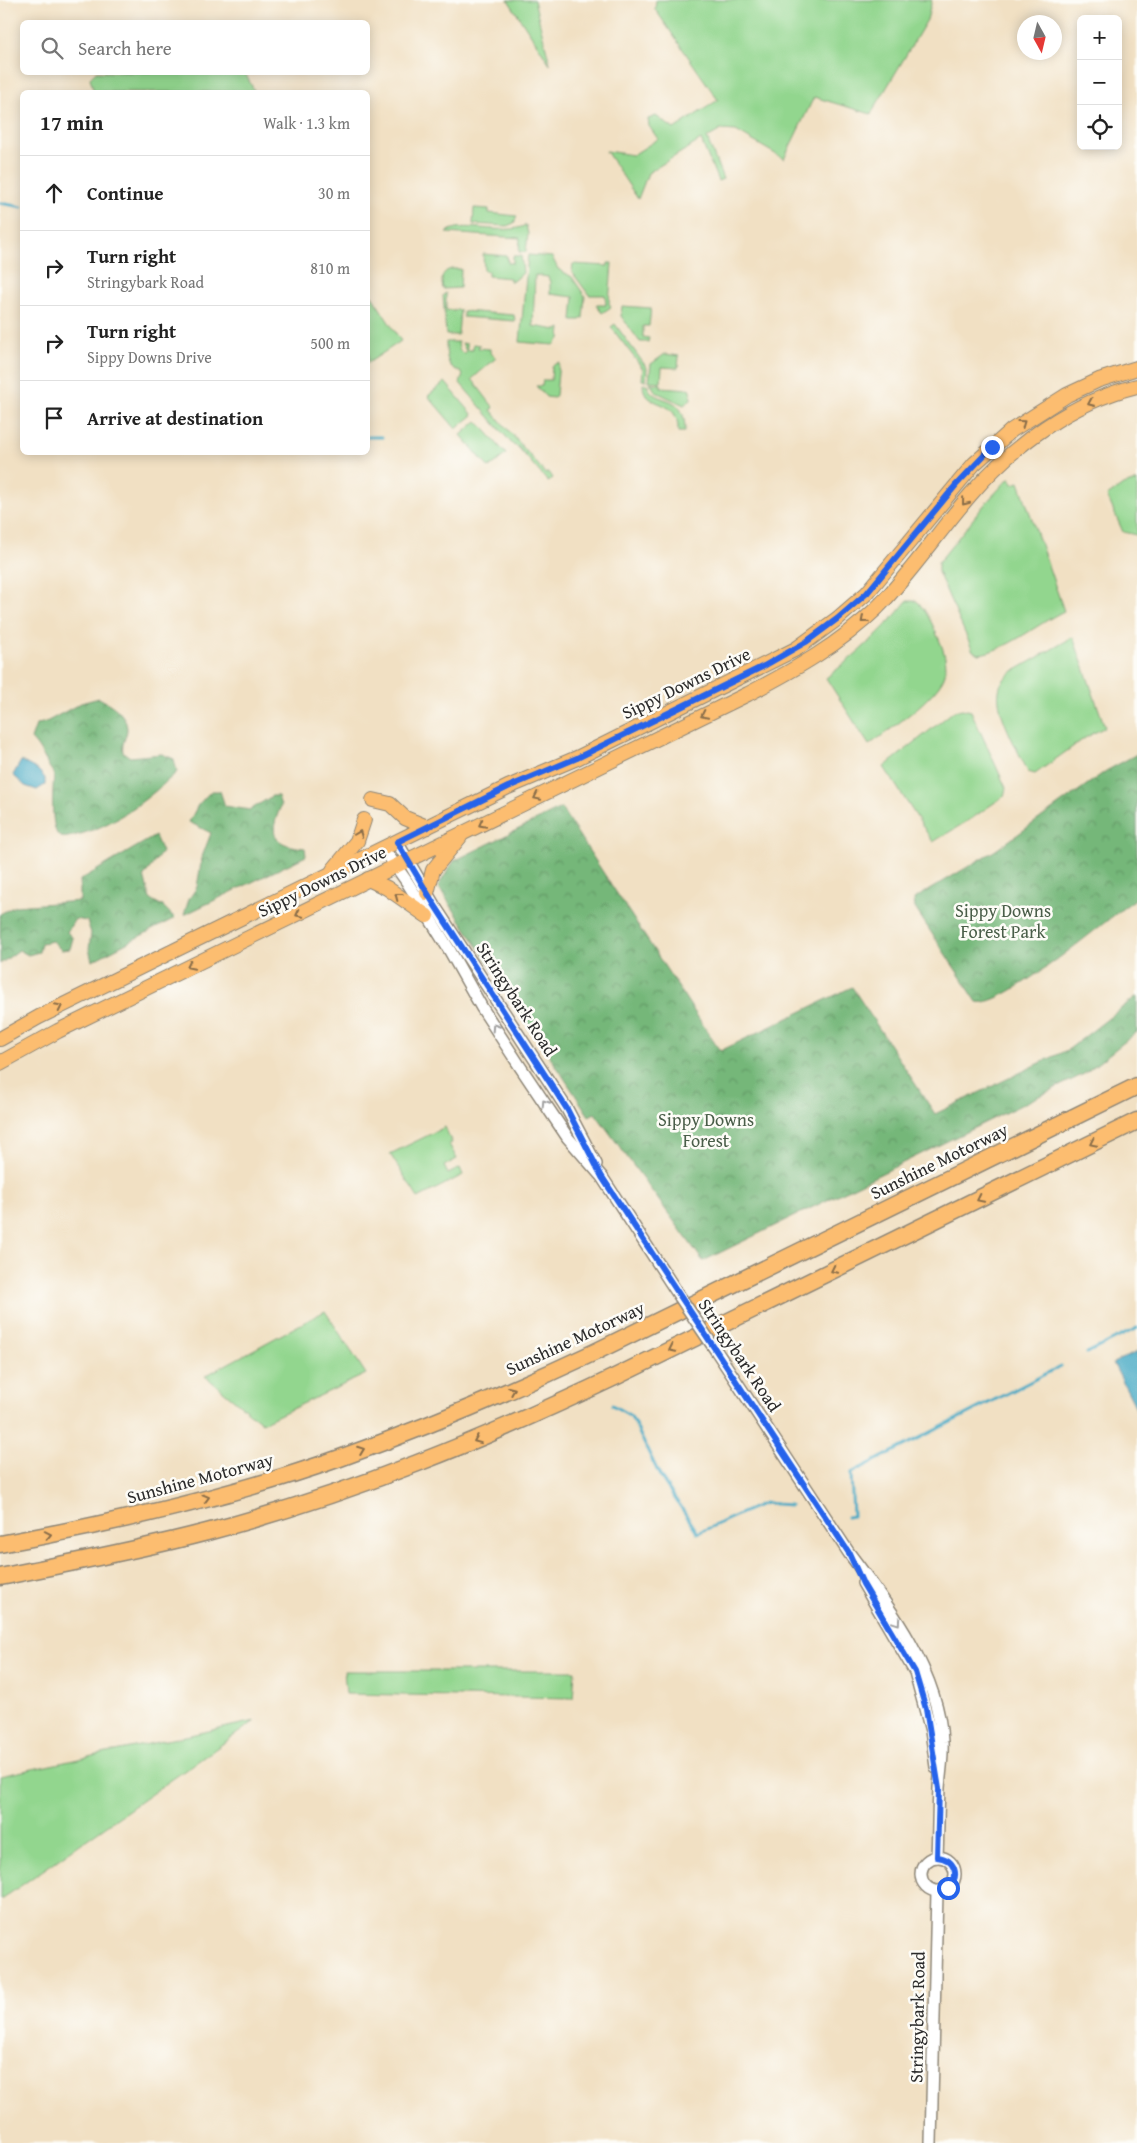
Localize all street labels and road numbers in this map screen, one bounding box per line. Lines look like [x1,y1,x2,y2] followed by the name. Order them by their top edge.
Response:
[617,640,755,726] street label: Sippy Downs Drive
[253,838,391,924] street label: Sippy Downs Drive
[470,936,564,1062] street label: Stringybark Road
[866,1116,1013,1206] street label: Sunshine Motorway
[692,1293,788,1417] street label: Stringybark Road
[501,1294,649,1382] street label: Sunshine Motorway
[124,1445,276,1510] street label: Sunshine Motorway
[902,1951,932,2083] street label: Stringybark Road

